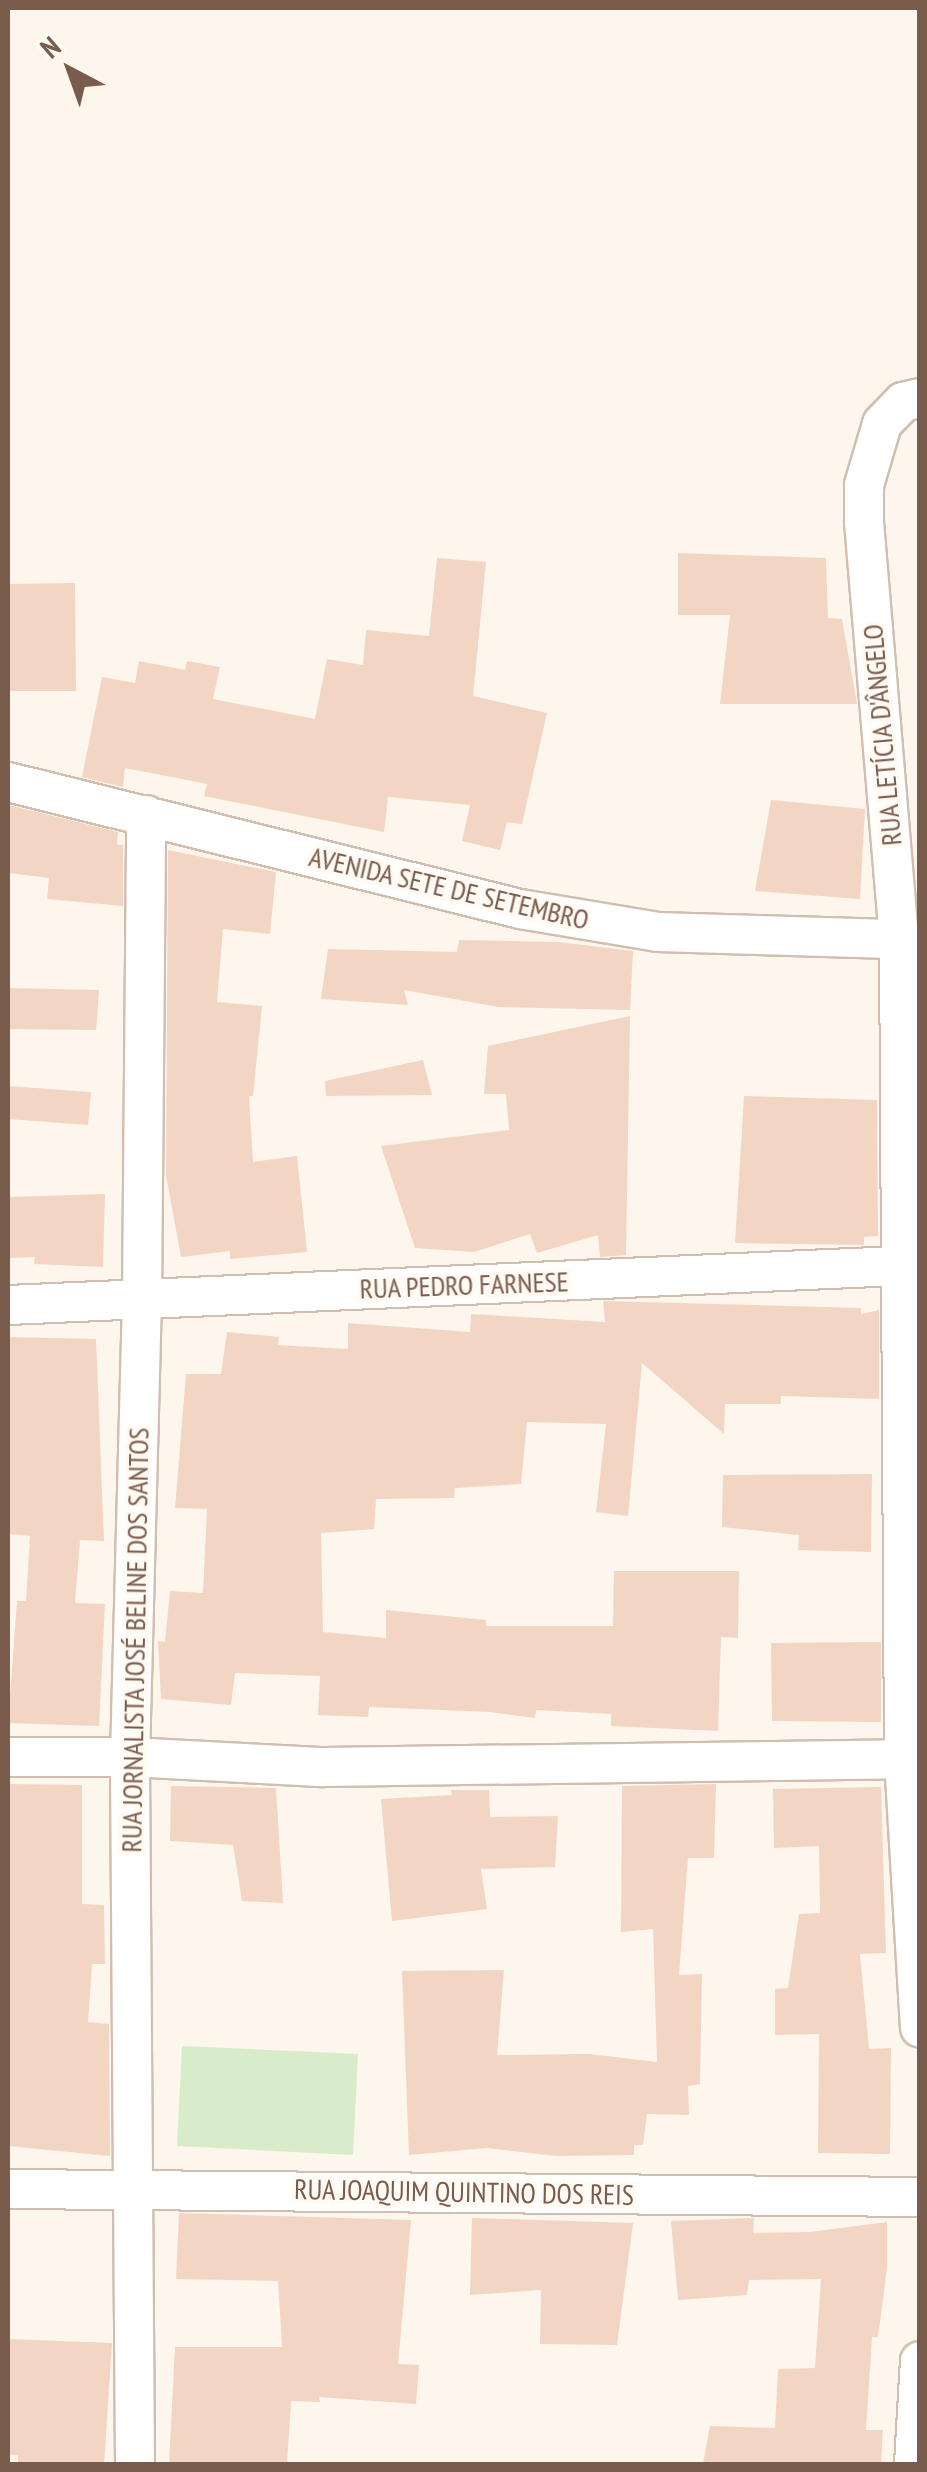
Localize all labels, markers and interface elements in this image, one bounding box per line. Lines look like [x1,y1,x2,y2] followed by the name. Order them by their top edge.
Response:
[20,20,120,120] north arrow
[32,28,68,66] text: N
[856,622,908,848] street label: RUA LETÍCIA D'ÂNGELO
[306,839,592,937] street label: AVENIDA SETE DE SETEMBRO
[359,1265,569,1305] street label: RUA PEDRO FARNESE
[114,1426,156,1854] street label: RUA JORNALISTA JOSÉ BELINE DOS SANTOS
[293,2172,635,2212] street label: RUA JOAQUIM QUINTINO DOS REIS

